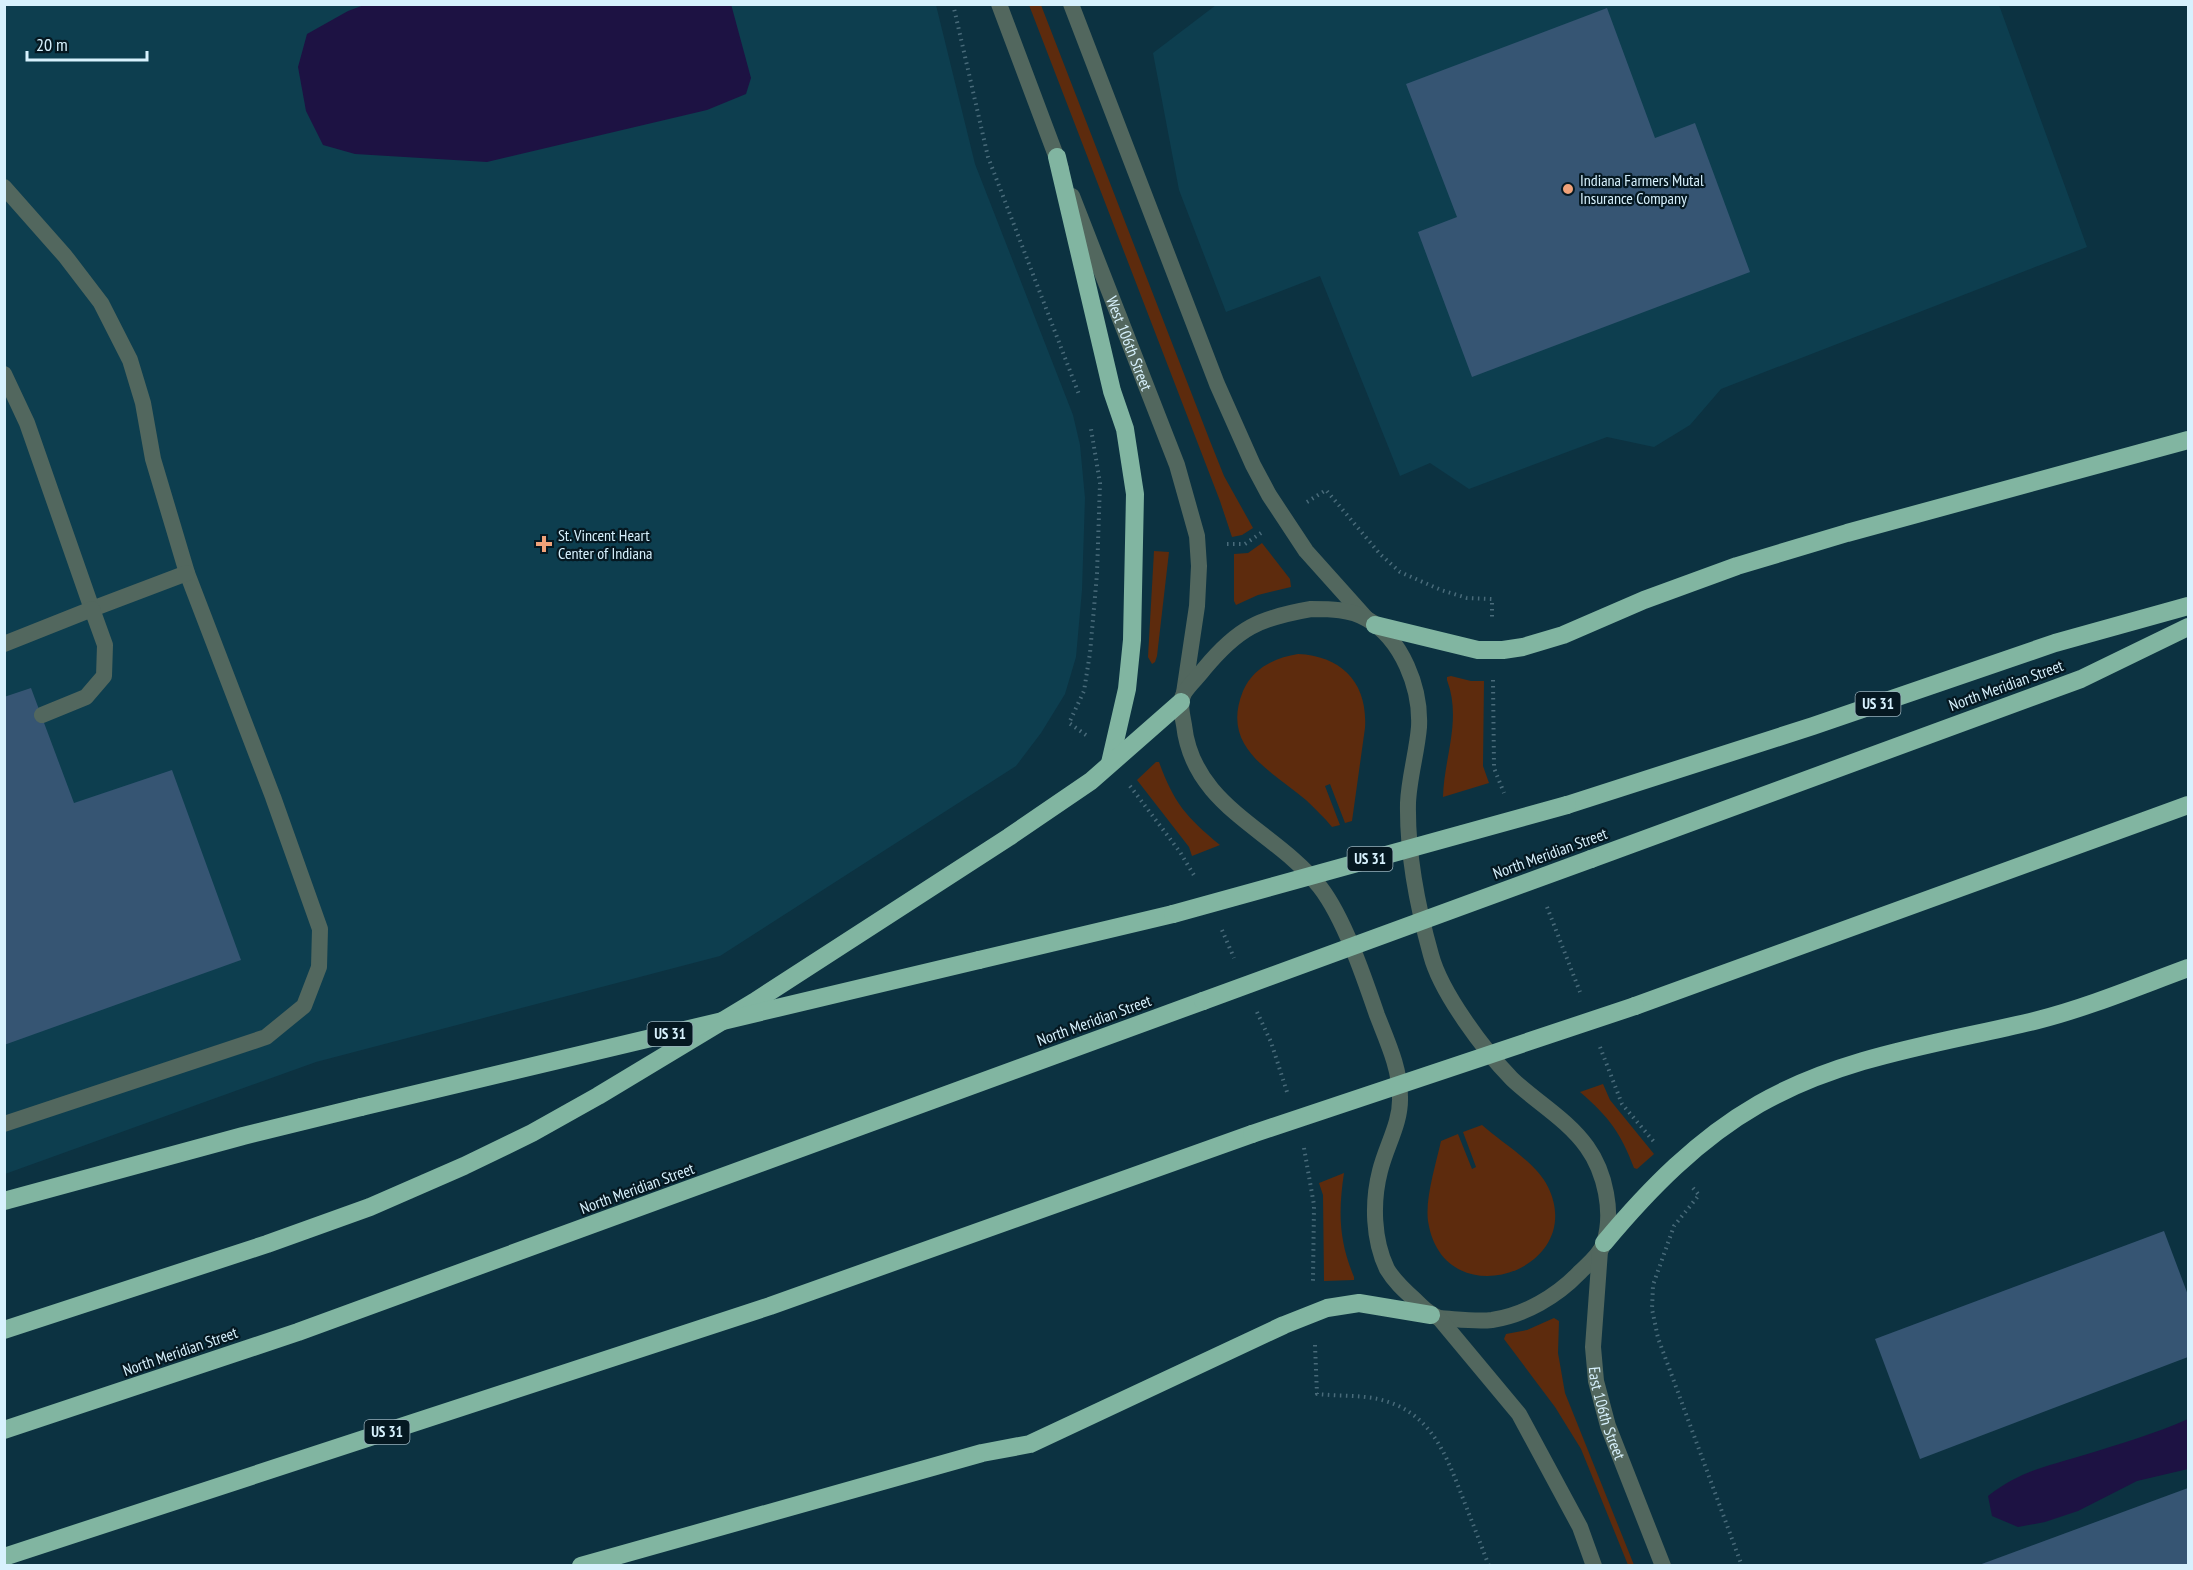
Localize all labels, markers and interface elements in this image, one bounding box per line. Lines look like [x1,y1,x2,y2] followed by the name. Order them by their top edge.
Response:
[27,24,147,62] scale bar
[36,33,68,56] text: 20 m
[1580,170,1704,208] place label: Indiana Farmers Mutal Insurance Company
[1561,182,1575,196] marker: Indiana Farmers Mutal Insurance Company
[1102,293,1157,394] street label: West 106th Street
[558,525,652,563] place label: St. Vincent Heart Center of Indiana
[535,535,553,553] marker: St. Vincent Heart Center of Indiana
[1946,655,2066,715] street label: North Meridian Street
[1856,692,1900,716] road number: US 31
[1490,823,1610,883] street label: North Meridian Street
[1348,847,1392,871] road number: US 31
[1034,990,1154,1050] street label: North Meridian Street
[648,1022,692,1046] road number: US 31
[577,1158,697,1218] street label: North Meridian Street
[120,1322,241,1380] street label: North Meridian Street
[1585,1366,1630,1463] street label: East 106th Street
[364,1420,410,1444] road number: US 31

